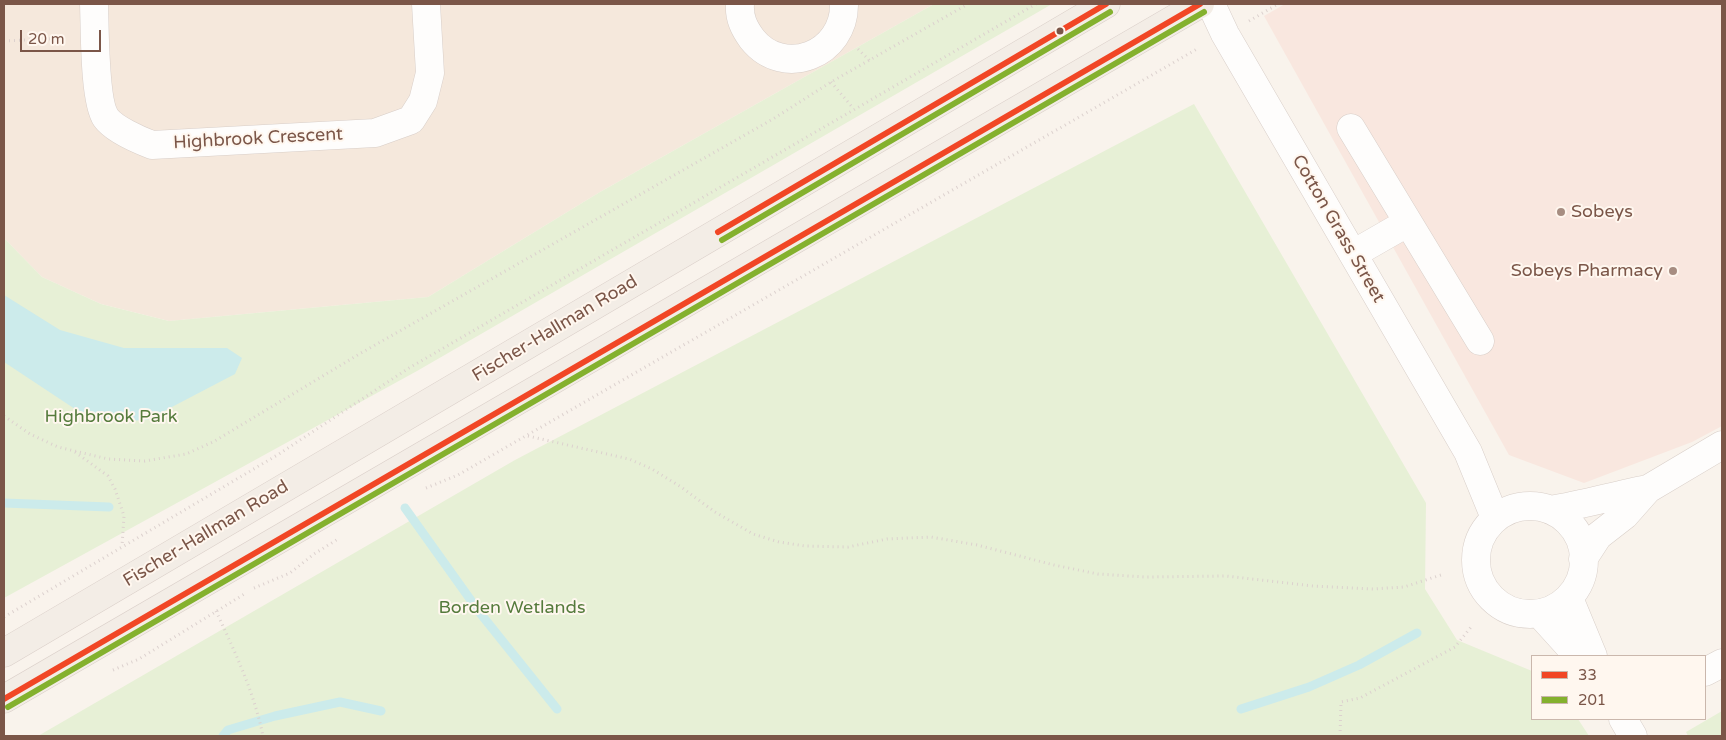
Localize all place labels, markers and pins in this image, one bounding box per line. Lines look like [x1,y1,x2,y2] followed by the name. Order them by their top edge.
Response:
[1055,26,1065,36] unlabelled marker
[1571,201,1633,223] place label: Sobeys
[1555,206,1567,218] marker: Sobeys
[1511,260,1663,282] place label: Sobeys Pharmacy
[1667,265,1679,277] marker: Sobeys Pharmacy

